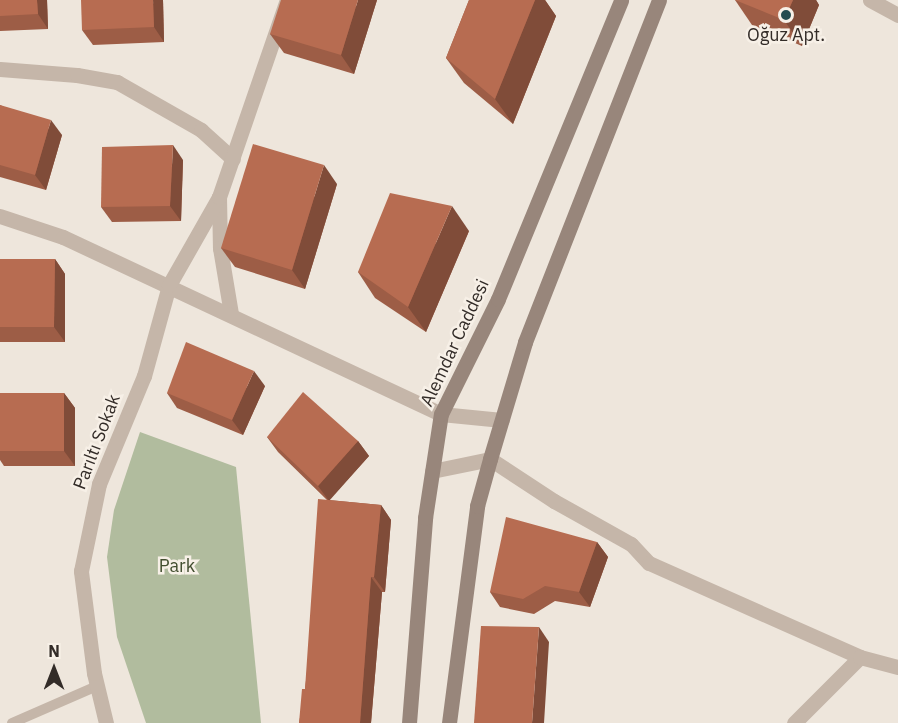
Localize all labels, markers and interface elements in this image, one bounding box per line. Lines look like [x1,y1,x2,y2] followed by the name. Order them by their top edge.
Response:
[779,8,793,22] marker: Oğuz Apt.
[747,24,825,46] place label: Oğuz Apt.
[416,276,494,410] street label: Alemdar Caddesi
[69,391,125,493] street label: Parıltı Sokak
[159,555,195,577] park label: Park
[24,639,84,699] north arrow
[48,641,60,661] text: N

